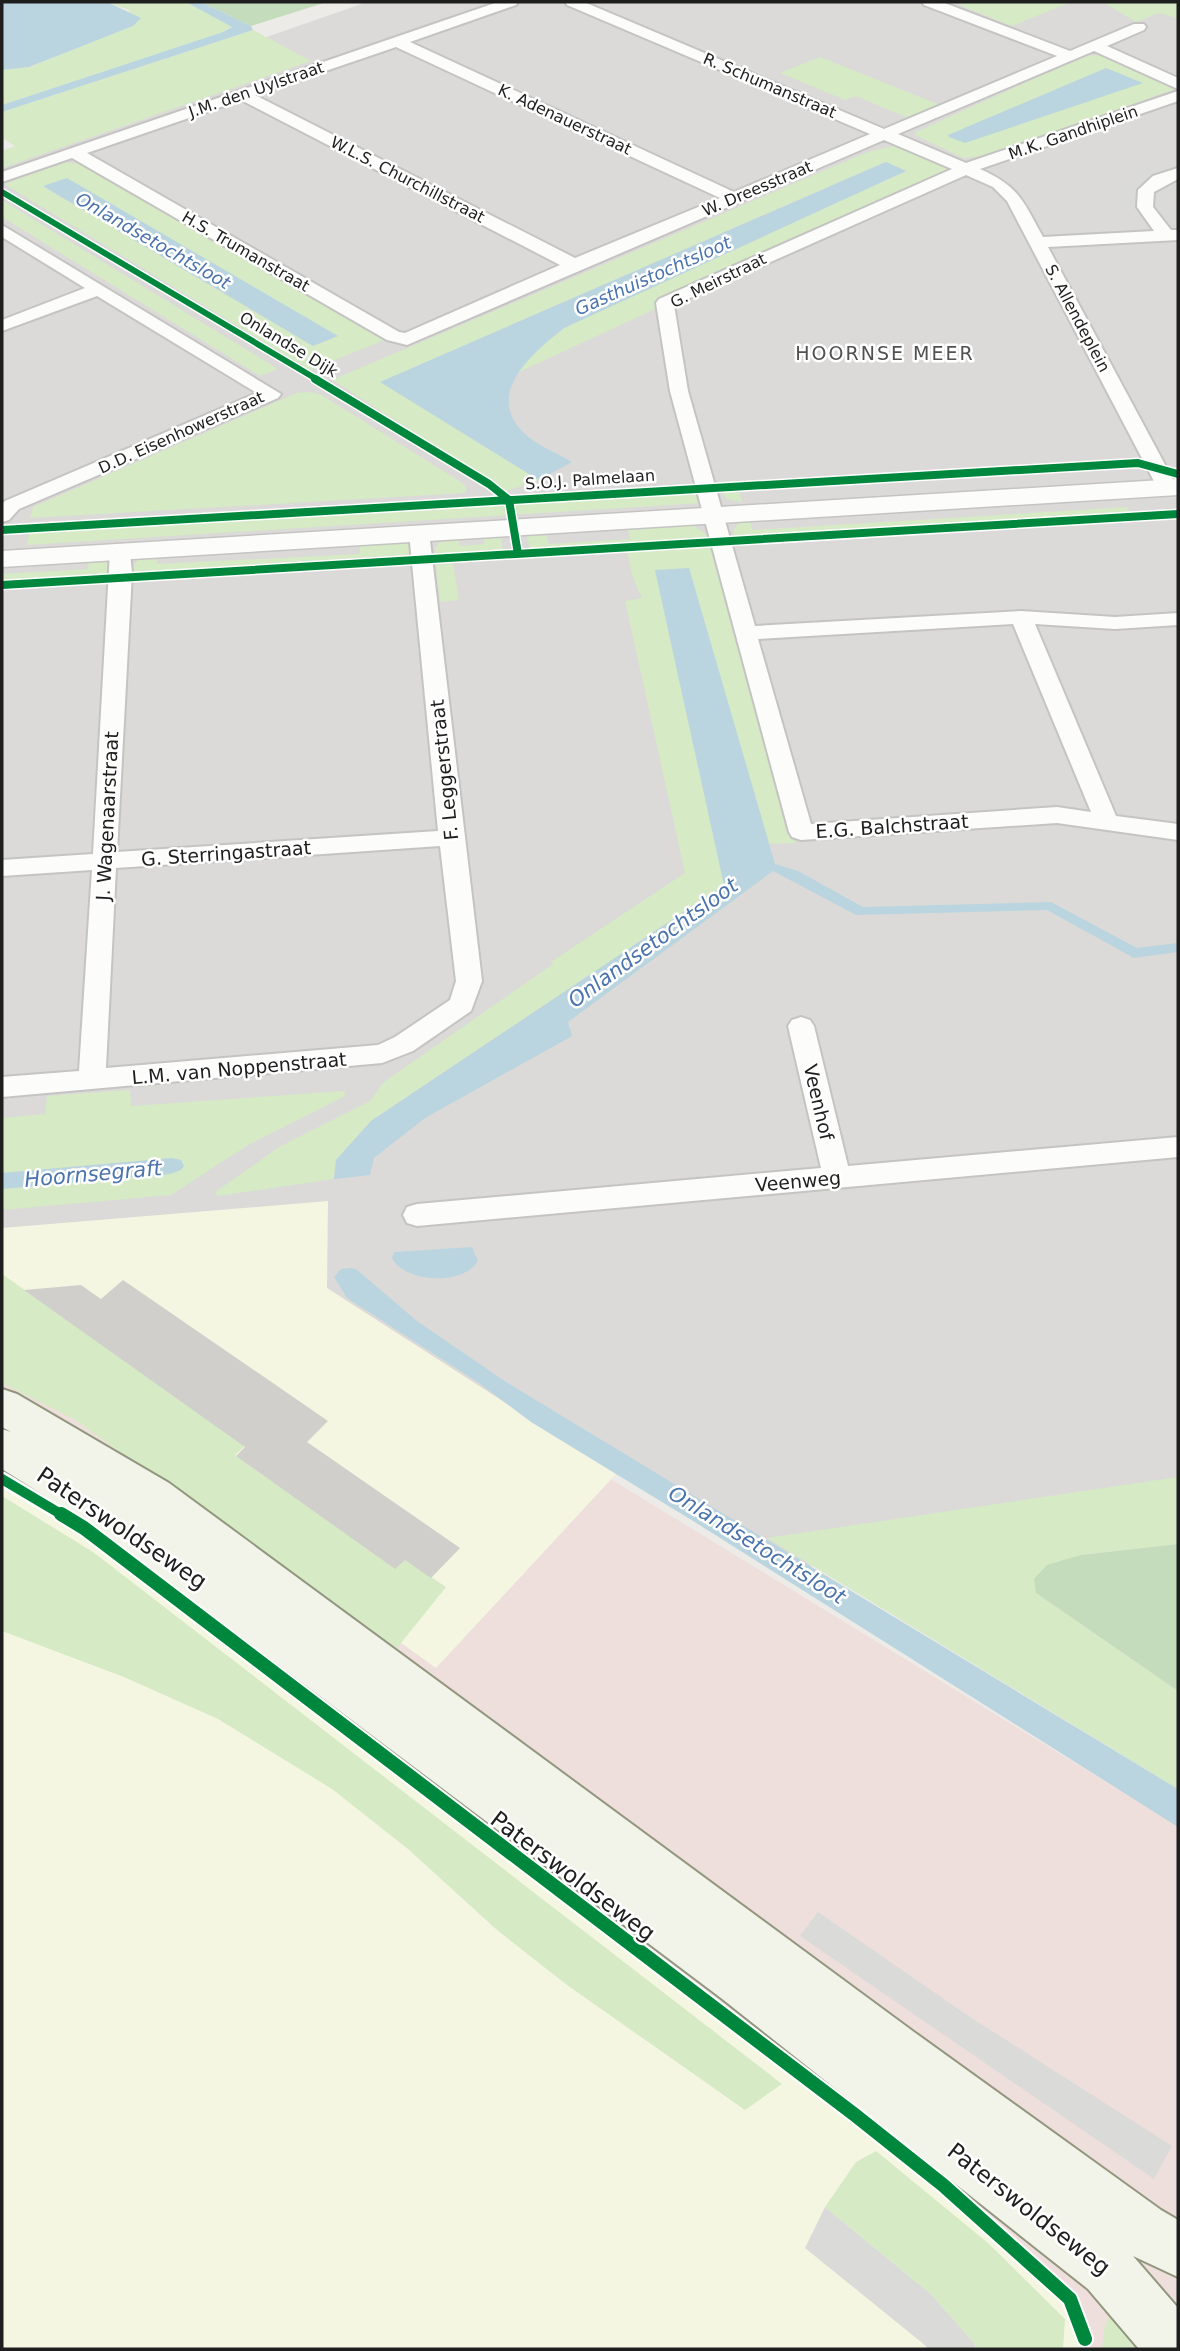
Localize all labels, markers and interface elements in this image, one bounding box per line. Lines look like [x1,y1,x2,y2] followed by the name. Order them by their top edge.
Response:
[700,49,839,122] street label: R. Schumanstraat
[185,57,326,122] street label: J.M. den Uylstraat
[495,80,634,159] street label: K. Adenauerstraat
[1006,101,1140,164] street label: M.K. Gandhiplein
[328,132,488,227] street label: W.L.S. Churchillstraat
[699,157,815,220] street label: W. Dreesstraat
[72,188,235,294] water label: Onlandsetochtsloot
[179,207,313,296] street label: H.S. Trumanstraat
[572,231,735,319] water label: Gasthuistochtsloot
[667,249,769,312] street label: G. Meirstraat
[1041,261,1114,375] street label: S. Allendeplein
[236,308,342,382] street label: Onlandse Dijk
[795,342,975,364] district label: HOORNSE MEER
[95,387,267,478] street label: D.D. Eisenhowerstraat
[525,465,656,494] street label: S.O.J. Palmelaan
[426,699,462,841] street label: F. Leggerstraat
[92,731,122,902] street label: J. Wagenaarstraat
[815,810,969,842] street label: E.G. Balchstraat
[140,836,312,870] street label: G. Sterringastraat
[563,873,743,1013] water label: Onlandsetochtsloot
[131,1048,347,1088] street label: L.M. van Noppenstraat
[800,1062,839,1143] street label: Veenhof
[23,1156,163,1192] water label: Hoornsegraft
[754,1166,842,1196] street label: Veenweg
[32,1462,212,1594] street label: Paterswoldseweg
[664,1481,850,1610] water label: Onlandsetochtsloot
[486,1806,660,1946] street label: Paterswoldseweg
[943,2137,1115,2281] street label: Paterswoldseweg

